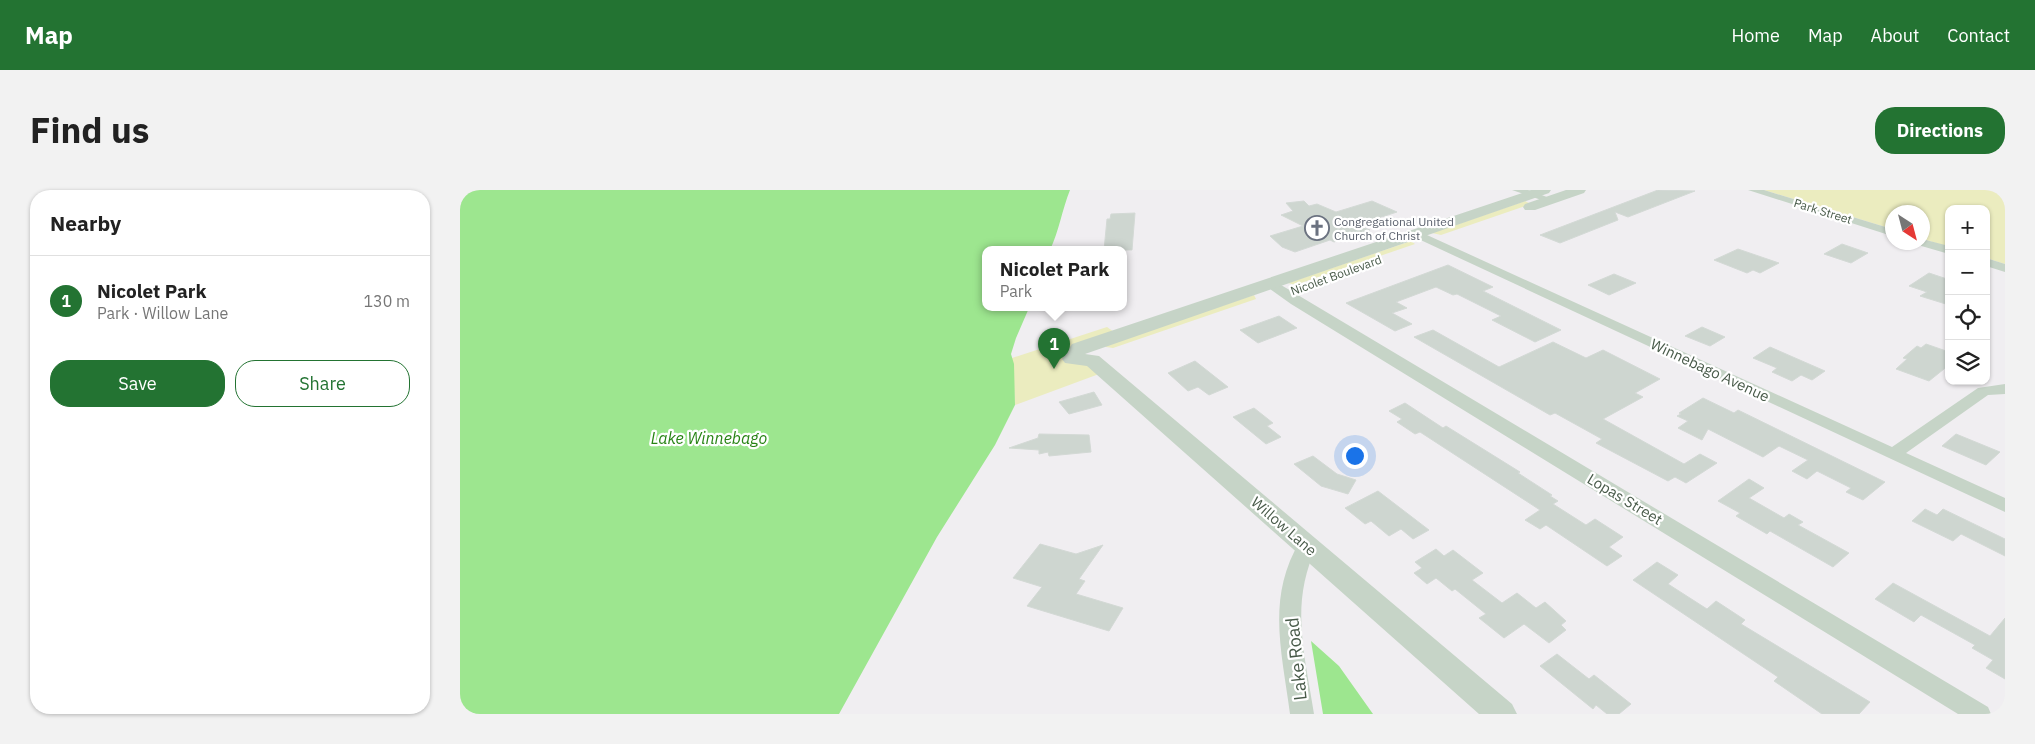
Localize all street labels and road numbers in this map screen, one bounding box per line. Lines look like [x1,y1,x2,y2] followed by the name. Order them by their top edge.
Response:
[1792,195,1854,227] street label: Park Street
[1288,252,1384,298] street label: Nicolet Boulevard
[1648,334,1772,406] street label: Winnebago Avenue
[1584,469,1666,529] street label: Lopas Street
[1247,492,1321,560] street label: Willow Lane
[1280,616,1312,702] street label: Lake Road

